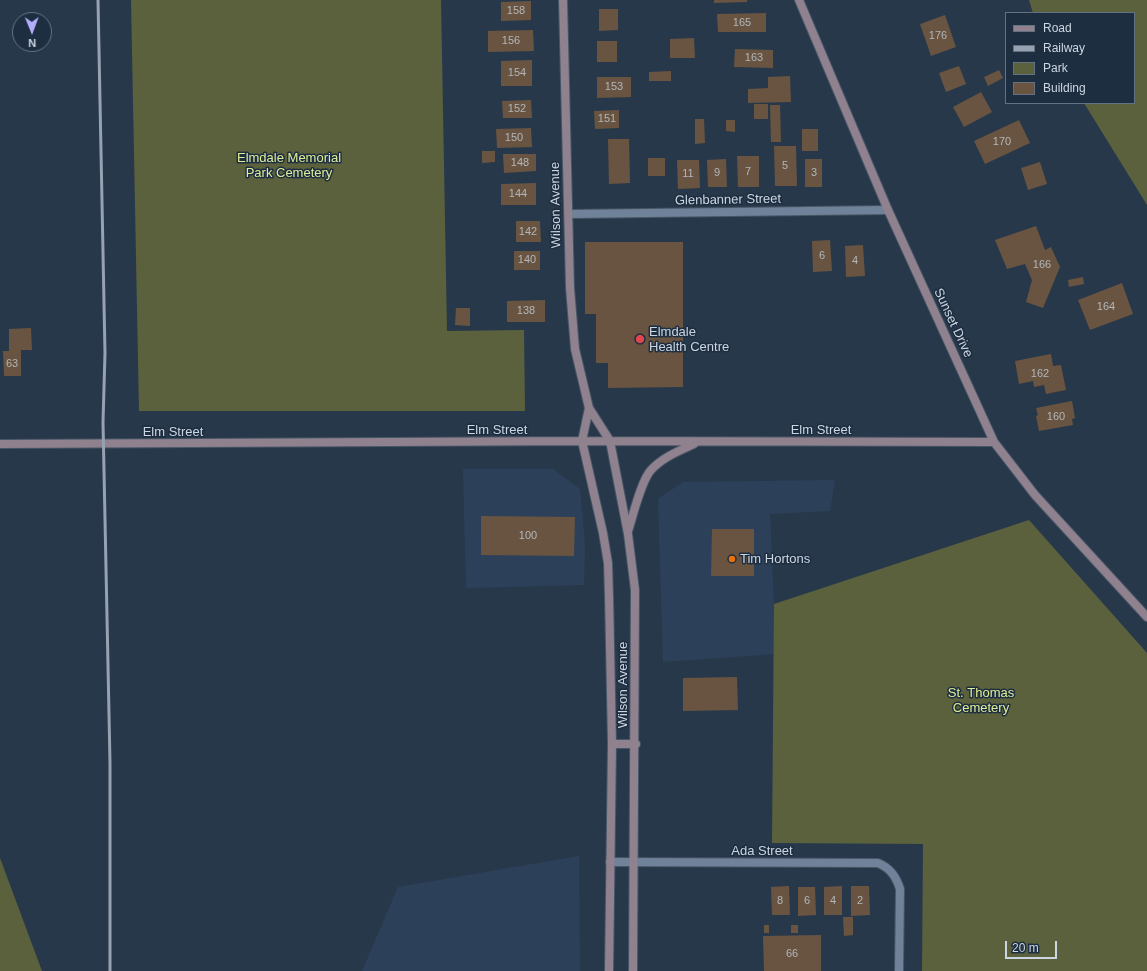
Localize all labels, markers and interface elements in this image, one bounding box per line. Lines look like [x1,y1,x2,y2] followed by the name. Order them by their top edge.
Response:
[507,4,525,18] house number: 158
[12,12,52,52] north arrow
[1005,12,1135,104] legend
[733,16,751,30] house number: 165
[1043,21,1072,35] text: Road
[929,29,947,43] house number: 176
[502,34,520,48] house number: 156
[28,37,36,49] text: N
[1043,41,1085,55] text: Railway
[745,51,763,65] house number: 163
[1043,61,1068,75] text: Park
[508,66,526,80] house number: 154
[605,80,623,94] house number: 153
[1043,81,1086,95] text: Building
[508,102,526,116] house number: 152
[598,112,616,126] house number: 151
[505,131,523,145] house number: 150
[993,135,1011,149] house number: 170
[237,150,341,181] park label: Elmdale Memorial Park Cemetery
[511,156,529,170] house number: 148
[782,159,788,173] house number: 5
[547,162,565,248] street label: Wilson Avenue
[745,165,751,179] house number: 7
[714,166,720,180] house number: 9
[811,166,817,180] house number: 3
[682,167,694,181] house number: 11
[509,187,527,201] house number: 144
[675,191,781,209] street label: Glenbanner Street
[519,225,537,239] house number: 142
[819,249,825,263] house number: 6
[518,253,536,267] house number: 140
[852,254,858,268] house number: 4
[1033,258,1051,272] house number: 166
[930,286,976,360] street label: Sunset Drive
[1097,300,1115,314] house number: 164
[517,304,535,318] house number: 138
[649,324,729,355] place label: Elmdale Health Centre
[634,333,646,345] marker: Elmdale Health Centre
[6,357,18,371] house number: 63
[1031,367,1049,381] house number: 162
[1047,410,1065,424] house number: 160
[467,422,527,438] street label: Elm Street
[791,422,851,438] street label: Elm Street
[143,424,203,440] street label: Elm Street
[519,529,537,543] house number: 100
[740,551,810,567] place label: Tim Hortons
[727,554,737,564] marker: Tim Hortons
[615,642,631,728] street label: Wilson Avenue
[948,685,1014,716] park label: St. Thomas Cemetery
[731,843,793,859] street label: Ada Street
[777,894,783,908] house number: 8
[804,894,810,908] house number: 6
[830,894,836,908] house number: 4
[857,894,863,908] house number: 2
[1007,933,1059,959] scale bar
[1012,941,1039,955] text: 20 m
[786,947,798,961] house number: 66

